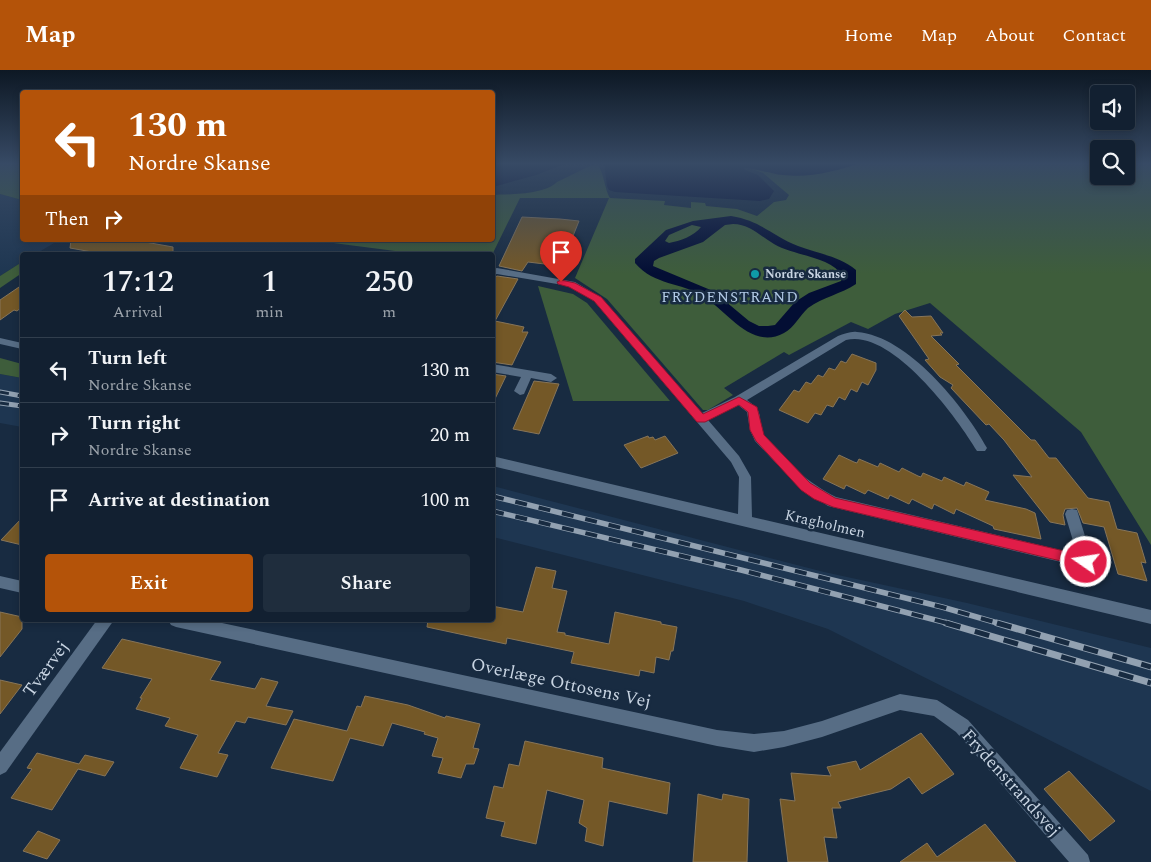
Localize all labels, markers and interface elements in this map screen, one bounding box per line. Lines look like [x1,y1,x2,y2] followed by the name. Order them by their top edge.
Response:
[25,17,75,53] text: Map
[844,22,893,49] text: Home
[921,22,957,49] text: Map
[985,22,1035,49] text: About
[1063,22,1126,49] text: Contact
[1090,85,1135,185] map controls
[1090,85,1135,130] button: sound
[128,99,227,152] text: 130 m
[45,110,110,175] icon: left
[1090,140,1135,185] button: search
[128,147,271,180] text: Nordre Skanse
[45,205,89,234] text: Then
[99,205,127,233] icon: right
[540,231,582,282] pin
[547,238,575,266] icon: arrive
[102,259,174,305] text: 17:12
[261,259,277,305] text: 1
[365,259,413,305] text: 250
[765,265,846,284] place label: Nordre Skanse
[749,268,761,280] marker: Nordre Skanse
[661,286,799,309] district label: FRYDENSTRAND
[113,300,163,324] text: Arrival
[255,300,283,324] text: min
[382,300,396,324] text: m
[88,344,167,373] text: Turn left
[45,356,73,384] icon: left
[420,356,470,385] text: 130 m
[88,373,192,397] text: Nordre Skanse
[88,409,181,438] text: Turn right
[45,421,73,449] icon: right
[430,421,470,450] text: 20 m
[88,438,192,462] text: Nordre Skanse
[45,486,73,514] icon: arrive
[88,486,270,515] text: Arrive at destination
[420,486,470,515] text: 100 m
[782,504,868,545] street label: Kragholmen
[1059,535,1111,587] position arrow
[45,554,253,612] button: Exit
[263,554,470,612] button: Share
[16,635,76,703] street label: Tværvej
[468,651,654,715] street label: Overlæge Ottosens Vej
[955,723,1067,843] street label: Frydenstrandsvej

